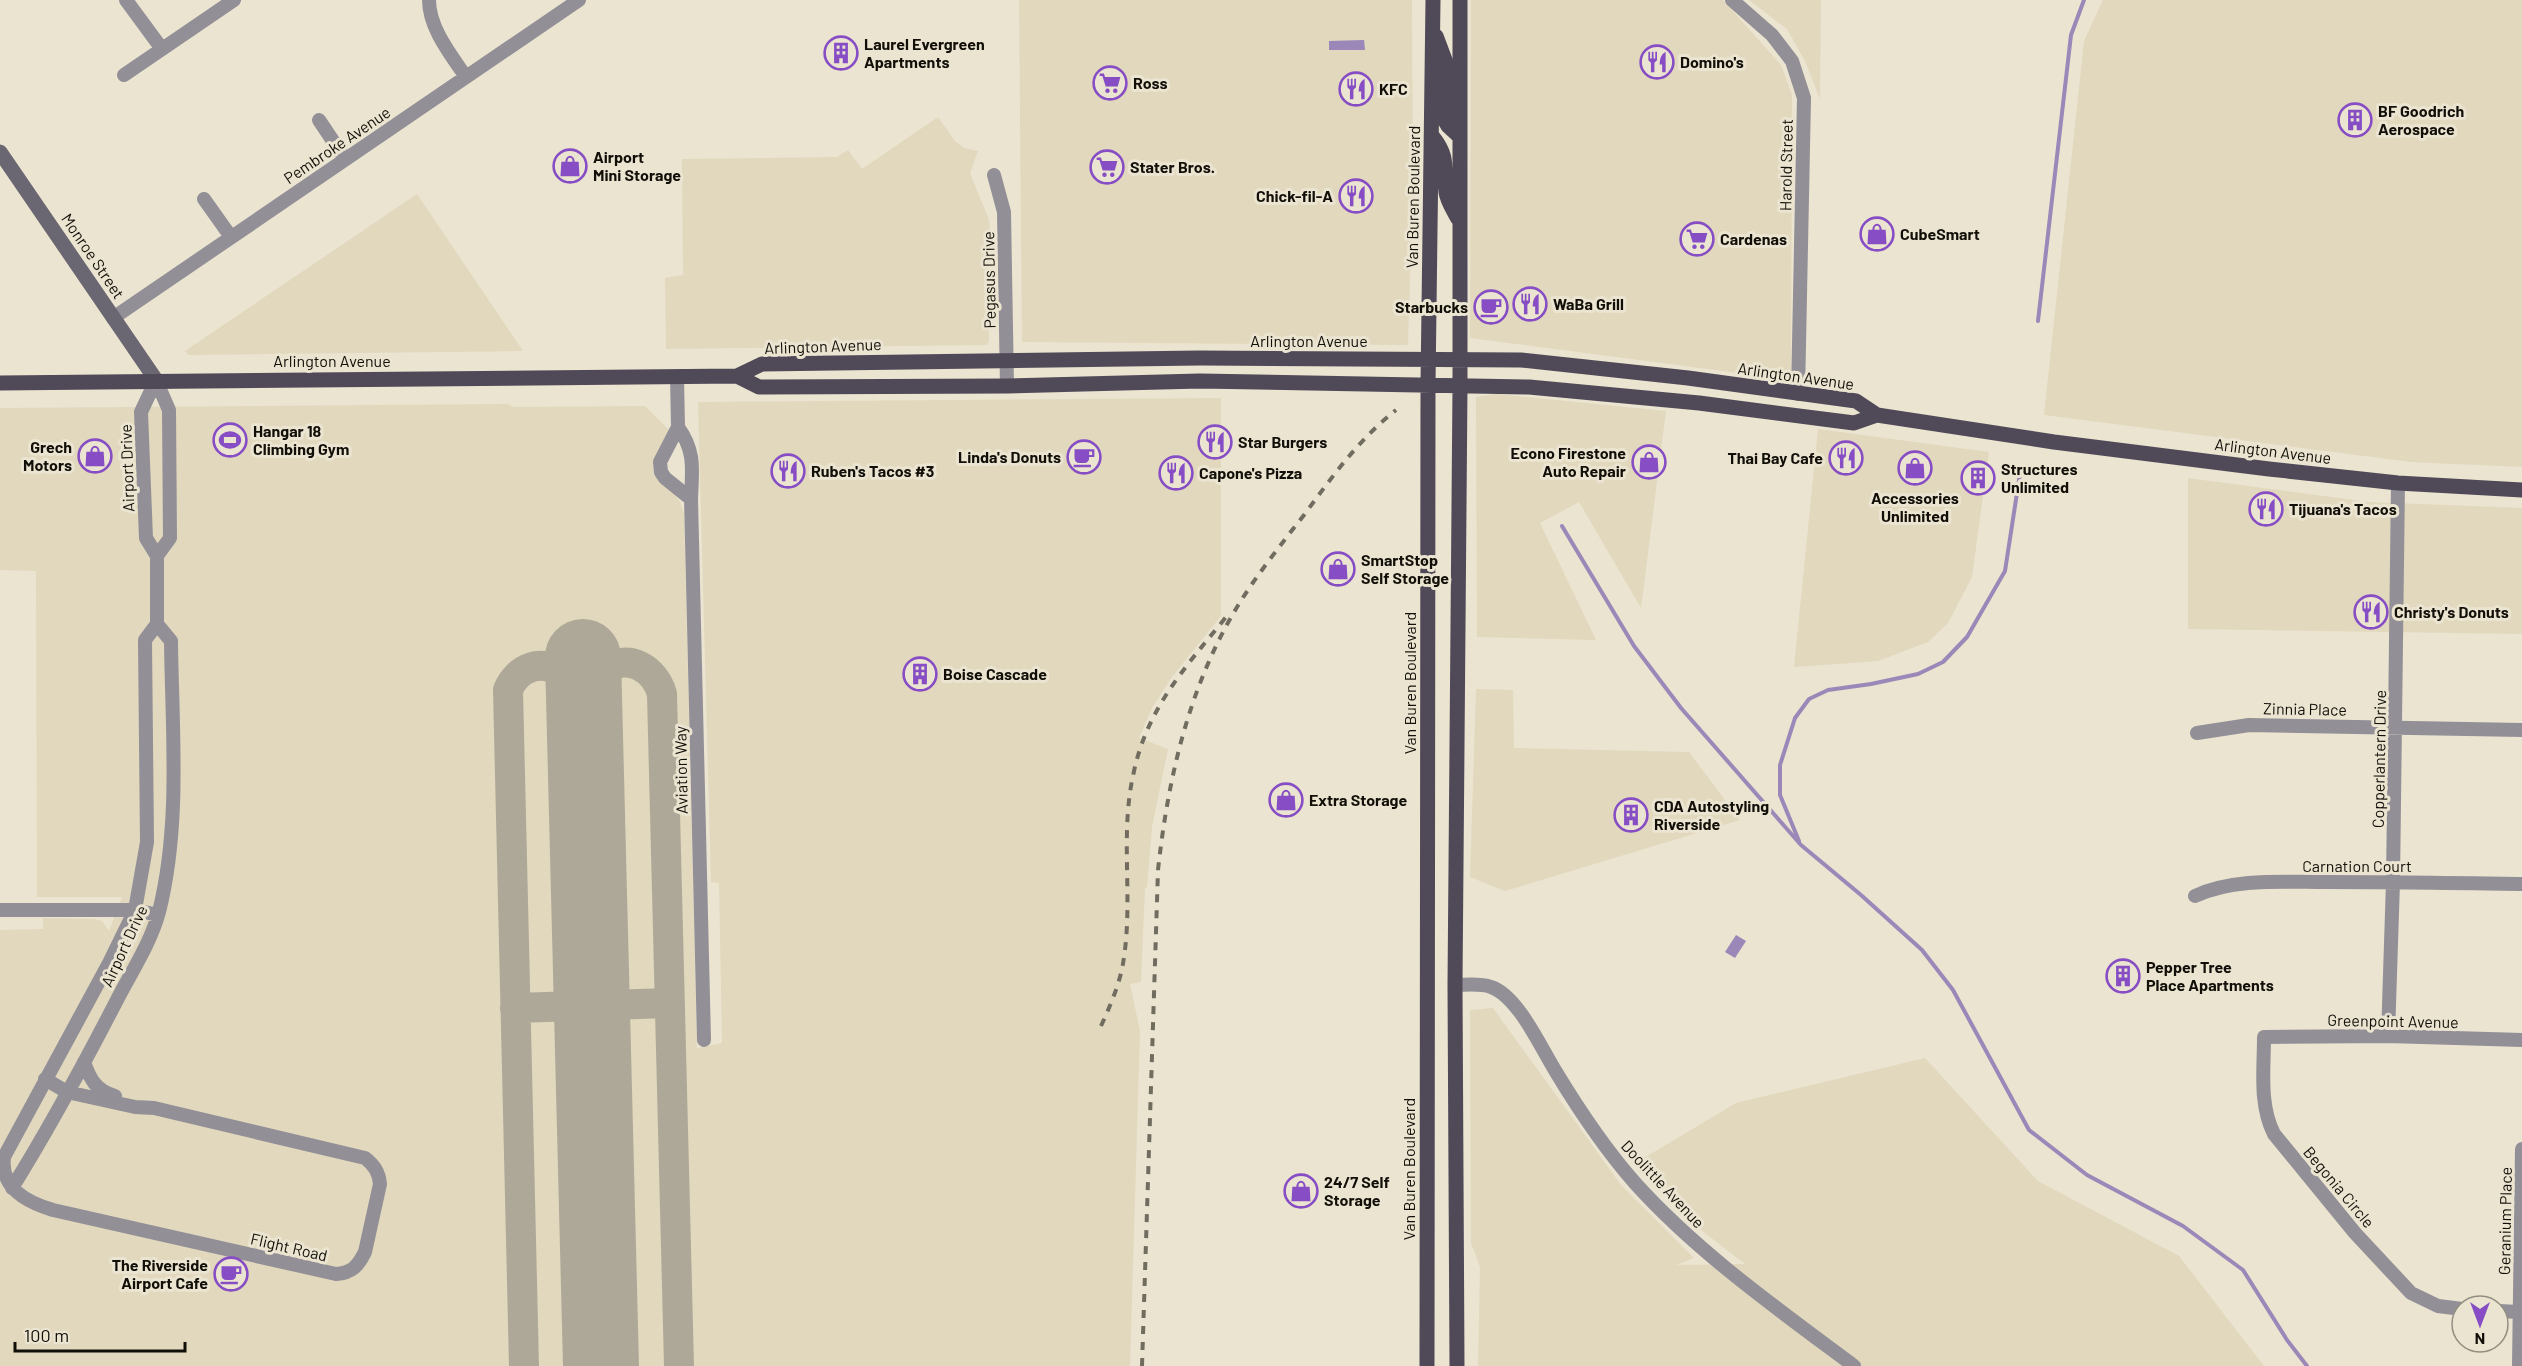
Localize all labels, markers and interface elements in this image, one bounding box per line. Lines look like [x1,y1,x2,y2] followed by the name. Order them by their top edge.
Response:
[864,34,985,71] place label: Laurel Evergreen Apartments
[823,35,859,71] building icon: Laurel Evergreen Apartments
[1639,44,1675,80] restaurant icon: Domino's
[1680,52,1744,71] place label: Domino's
[1092,65,1128,101] supermarket icon: Ross
[1338,71,1374,107] restaurant icon: KFC
[1133,73,1168,92] place label: Ross
[1379,79,1408,98] place label: KFC
[2378,101,2464,138] place label: BF Goodrich Aerospace
[280,102,394,187] street label: Pembroke Avenue
[2337,102,2373,138] building icon: BF Goodrich Aerospace
[1775,119,1796,211] street label: Harold Street
[1402,126,1423,268] street label: Van Buren Boulevard
[593,147,681,184] place label: Airport Mini Storage
[552,148,588,184] shop icon: Airport Mini Storage
[1089,149,1125,185] supermarket icon: Stater Bros.
[1130,157,1215,176] place label: Stater Bros.
[1338,178,1374,214] restaurant icon: Chick-fil-A
[1256,186,1333,205] place label: Chick-fil-A
[58,210,129,302] street label: Monroe Street
[1859,216,1895,252] shop icon: CubeSmart
[1679,221,1715,257] supermarket icon: Cardenas
[1900,224,1980,243] place label: CubeSmart
[1720,229,1787,248] place label: Cardenas
[978,231,999,329] street label: Pegasus Drive
[1512,286,1548,322] restaurant icon: WaBa Grill
[1473,289,1509,325] cafe icon: Starbucks
[1553,294,1624,313] place label: WaBa Grill
[1395,297,1468,316] place label: Starbucks
[1250,331,1368,350] street label: Arlington Avenue
[764,334,882,357] street label: Arlington Avenue
[273,351,391,370] street label: Arlington Avenue
[1737,358,1856,393] street label: Arlington Avenue
[253,421,349,458] place label: Hangar 18 Climbing Gym
[212,422,248,458] sports icon: Hangar 18 Climbing Gym
[115,424,138,512] street label: Airport Drive
[1197,424,1233,460] restaurant icon: Star Burgers
[1238,432,1327,451] place label: Star Burgers
[2214,434,2333,467] street label: Arlington Avenue
[23,437,72,474] place label: Grech Motors
[77,438,113,474] shop icon: Grech Motors
[1066,439,1102,475] cafe icon: Linda's Donuts
[1828,440,1864,476] restaurant icon: Thai Bay Cafe
[1511,443,1626,480] place label: Econo Firestone Auto Repair
[1631,444,1667,480] shop icon: Econo Firestone Auto Repair
[958,447,1061,466] place label: Linda's Donuts
[1727,448,1823,467] place label: Thai Bay Cafe
[1897,450,1933,486] shop icon: Accessories Unlimited
[770,453,806,489] restaurant icon: Ruben's Tacos #3
[1158,455,1194,491] restaurant icon: Capone's Pizza
[2001,459,2077,496] place label: Structures Unlimited
[1960,460,1996,496] building icon: Structures Unlimited
[811,461,934,480] place label: Ruben's Tacos #3
[1199,463,1302,482] place label: Capone's Pizza
[1871,488,1959,525] place label: Accessories Unlimited
[2248,491,2284,527] restaurant icon: Tijuana's Tacos
[2289,499,2397,518] place label: Tijuana's Tacos
[1361,550,1449,587] place label: SmartStop Self Storage
[1320,551,1356,587] shop icon: SmartStop Self Storage
[2353,594,2389,630] restaurant icon: Christy's Donuts
[2394,602,2509,621] place label: Christy's Donuts
[1400,612,1419,754] street label: Van Buren Boulevard
[902,656,938,692] building icon: Boise Cascade
[943,664,1047,683] place label: Boise Cascade
[2368,690,2389,828] street label: Copperlantern Drive
[2263,698,2347,719] street label: Zinnia Place
[670,725,691,814] street label: Aviation Way
[1268,782,1304,818] shop icon: Extra Storage
[1309,790,1407,809] place label: Extra Storage
[1654,796,1769,833] place label: CDA Autostyling Riverside
[1613,797,1649,833] building icon: CDA Autostyling Riverside
[2302,856,2412,875] street label: Carnation Court
[96,902,151,990] street label: Airport Drive
[2146,957,2274,994] place label: Pepper Tree Place Apartments
[2105,958,2141,994] building icon: Pepper Tree Place Apartments
[2327,1010,2459,1031] street label: Greenpoint Avenue
[1399,1098,1418,1240] street label: Van Buren Boulevard
[1618,1136,1709,1231] street label: Doolittle Avenue
[2300,1142,2379,1231] street label: Begonia Circle
[2494,1167,2515,1275] street label: Geranium Place
[1324,1172,1390,1209] place label: 24/7 Self Storage
[1283,1173,1319,1209] shop icon: 24/7 Self Storage
[249,1228,329,1265] street label: Flight Road
[112,1255,208,1292] place label: The Riverside Airport Cafe
[213,1256,249,1292] cafe icon: The Riverside Airport Cafe
[2450,1294,2510,1354] north arrow
[15,1315,184,1353] scale bar
[24,1324,69,1346] text: 100 m
[2475,1330,2485,1349] text: N

